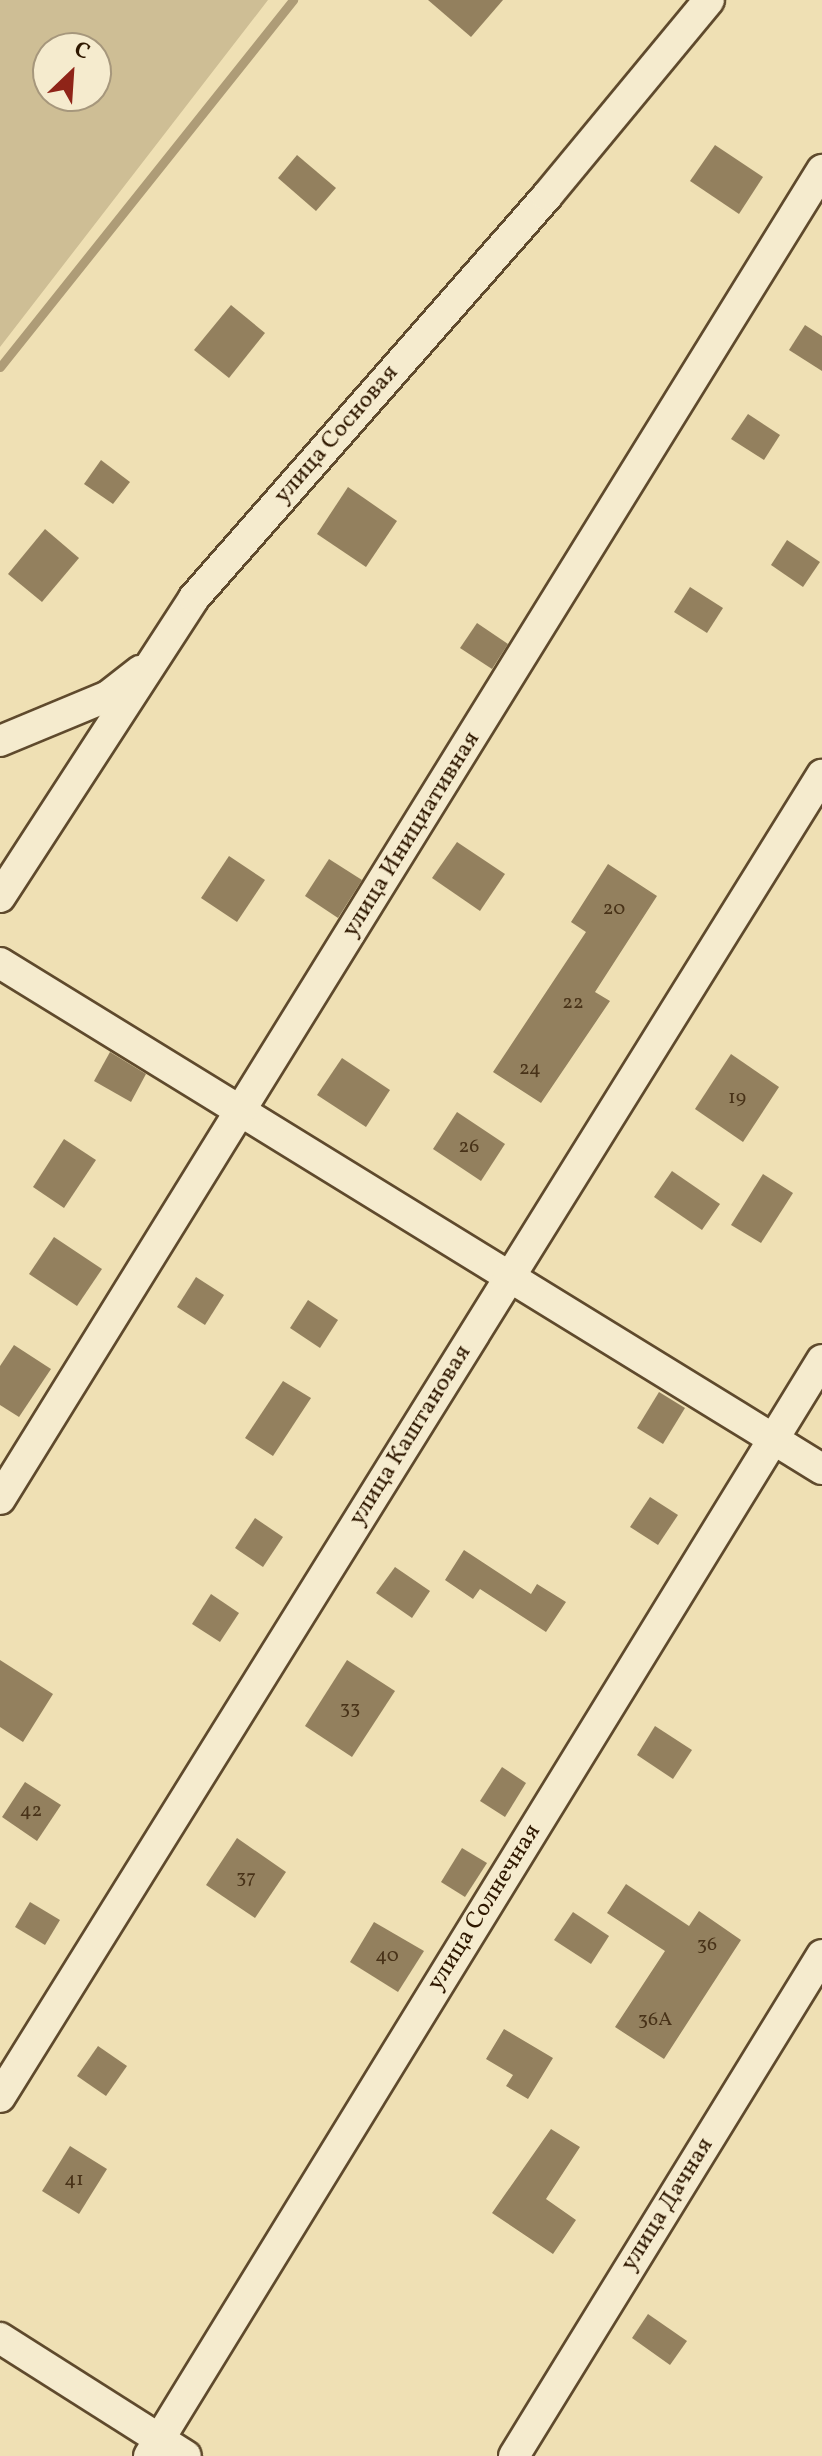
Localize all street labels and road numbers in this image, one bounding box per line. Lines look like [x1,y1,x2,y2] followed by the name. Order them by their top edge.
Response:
[269,360,405,510] street label: улица Сосновая
[337,727,487,943] street label: улица Инициативная
[344,1340,478,1532] street label: улица Каштановая
[422,1819,548,1997] street label: улица Солнечная
[616,2133,720,2277] street label: улица Дачная

